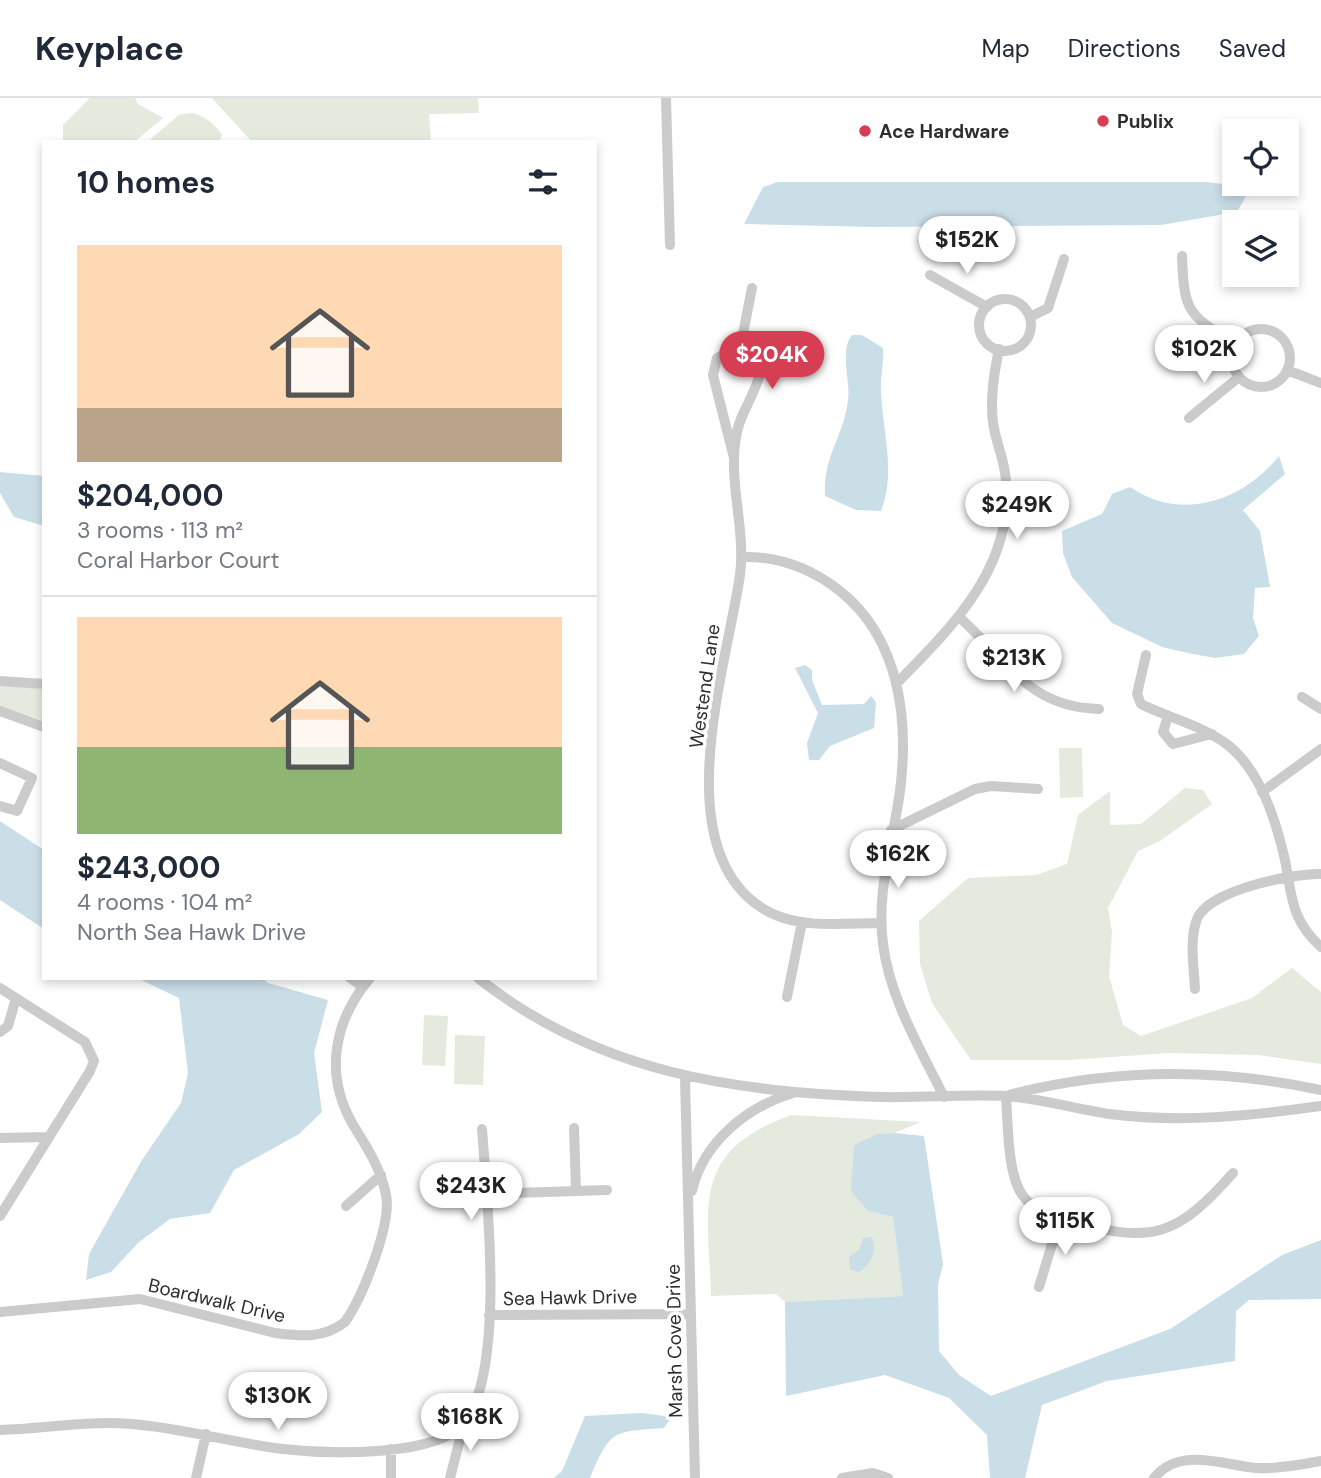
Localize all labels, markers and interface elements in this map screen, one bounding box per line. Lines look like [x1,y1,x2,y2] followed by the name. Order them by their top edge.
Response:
[35,27,184,70] text: Keyplace
[982,33,1030,64] text: Map
[1068,33,1181,64] text: Directions
[1219,33,1286,64] text: Saved
[1117,109,1174,134] place label: Publix
[1095,113,1111,129] marker: Publix
[879,119,1010,144] place label: Ace Hardware
[1222,119,1299,287] map controls
[1222,119,1299,196] button: locate
[857,123,873,139] marker: Ace Hardware
[77,163,215,202] text: 10 homes
[524,163,562,201] icon: filters
[1222,210,1299,287] button: layers
[918,216,1016,276] pin: $152K
[935,224,999,254] text: $152K
[257,290,383,416] icon: home
[1155,326,1253,385] pin: $102K
[723,331,821,391] pin: $204K
[1171,333,1237,363] text: $102K
[735,339,809,369] text: $204K
[77,476,224,515] text: $204,000
[968,482,1066,541] pin: $249K
[981,489,1053,519] text: $249K
[77,515,243,545] text: 3 rooms · 113 m²
[77,545,280,575] text: Coral Harbor Court
[683,622,726,750] street label: Westend Lane
[965,634,1063,694] pin: $213K
[982,642,1046,672] text: $213K
[257,662,383,788] icon: home
[849,830,947,890] pin: $162K
[866,838,930,868] text: $162K
[77,848,221,887] text: $243,000
[77,887,252,917] text: 4 rooms · 104 m²
[77,917,306,947] text: North Sea Hawk Drive
[422,1162,520,1222] pin: $243K
[436,1170,506,1200] text: $243K
[1016,1198,1114,1257] pin: $115K
[1035,1205,1095,1235] text: $115K
[661,1264,688,1418] street label: Marsh Cove Drive
[146,1273,288,1328] street label: Boardwalk Drive
[503,1284,637,1311] street label: Sea Hawk Drive
[229,1372,327,1432] pin: $130K
[244,1380,312,1410] text: $130K
[421,1394,519,1453] pin: $168K
[437,1401,503,1431] text: $168K

